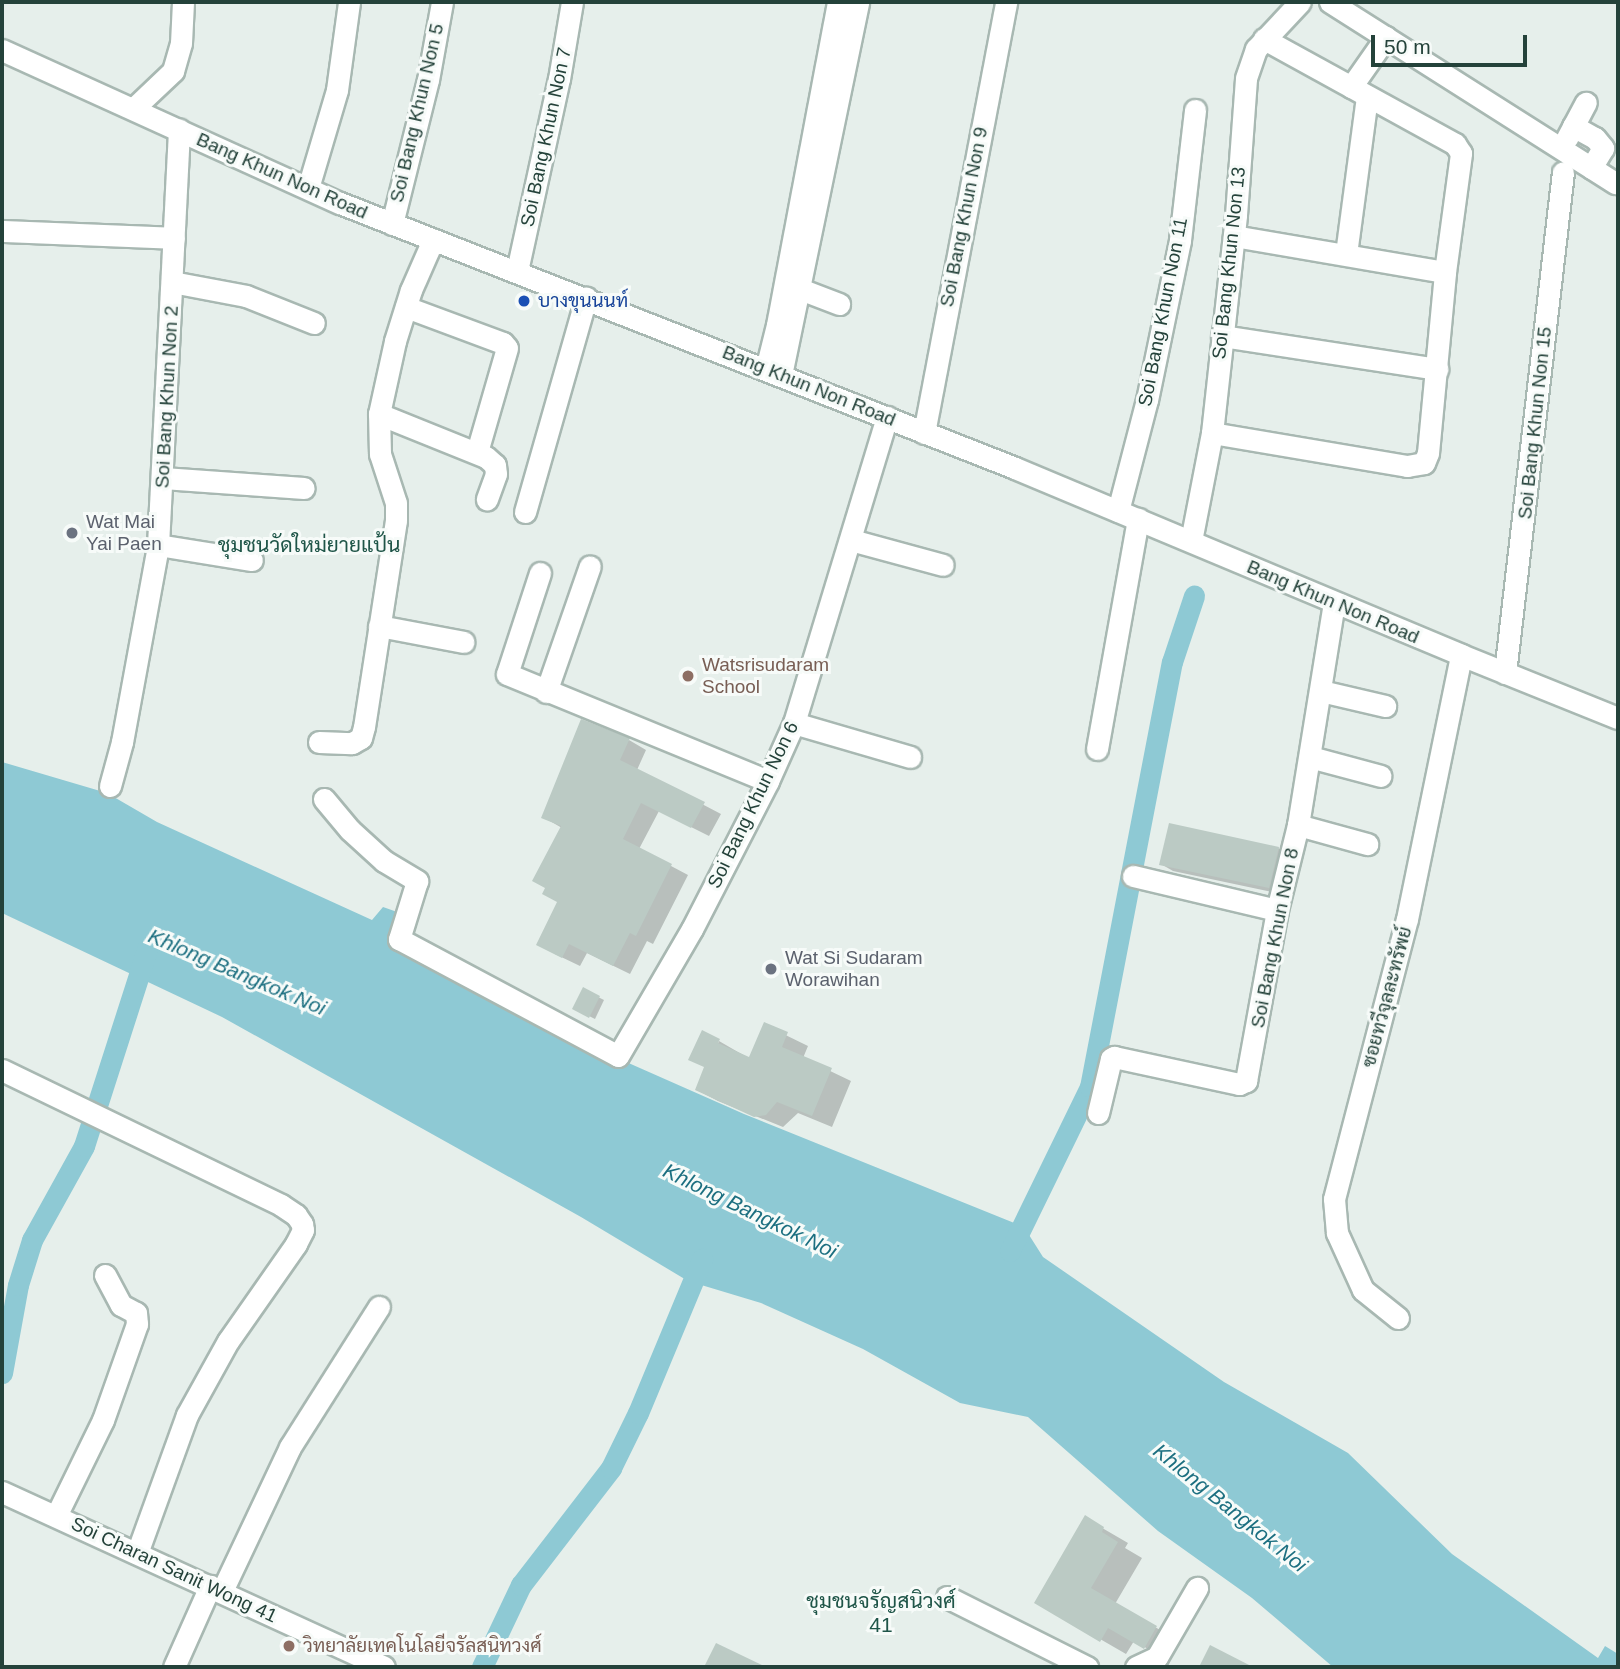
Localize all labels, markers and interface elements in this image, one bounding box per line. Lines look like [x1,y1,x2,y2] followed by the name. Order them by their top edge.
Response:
[385,21,449,205] street label: Soi Bang Khun Non 5
[1375,21,1531,65] scale bar
[1384,35,1431,58] text: 50 m
[516,45,576,229] street label: Soi Bang Khun Non 7
[935,125,993,309] street label: Soi Bang Khun Non 9
[193,128,371,224] street label: Bang Khun Non Road
[1208,166,1250,360] street label: Soi Bang Khun Non 13
[1134,216,1192,408] street label: Soi Bang Khun Non 11
[538,290,628,312] place label: บางขุนนนท์
[516,293,532,309] marker: บางขุนนนท์
[151,305,183,489] street label: Soi Bang Khun Non 2
[1514,326,1556,520] street label: Soi Bang Khun Non 15
[719,341,899,431] street label: Bang Khun Non Road
[86,511,162,555] place label: Wat Mai Yai Paen
[64,525,80,541] marker: Wat Mai Yai Paen
[218,532,400,558] district label: ชุมชนวัดใหม่ยายแป้น
[1243,555,1423,649] street label: Bang Khun Non Road
[702,654,829,698] place label: Watsrisudaram School
[680,668,696,684] marker: Watsrisudaram School
[703,718,803,892] street label: Soi Bang Khun Non 6
[1246,846,1304,1030] street label: Soi Bang Khun Non 8
[144,923,330,1021] water label: Khlong Bangkok Noi
[1357,924,1417,1070] street label: ซอยทวีจุลละทรัพย์
[785,947,923,991] place label: Wat Si Sudaram Worawihan
[763,961,779,977] marker: Wat Si Sudaram Worawihan
[659,1158,841,1264] water label: Khlong Bangkok Noi
[1148,1438,1312,1578] water label: Khlong Bangkok Noi
[67,1512,281,1628] street label: Soi Charan Sanit Wong 41
[806,1588,956,1638] district label: ชุมชนจรัญสนิวงศ์ 41
[303,1635,542,1657] place label: วิทยาลัยเทคโนโลยีจรัลสนิทวงศ์
[281,1638,297,1654] marker: วิทยาลัยเทคโนโลยีจรัลสนิทวงศ์

